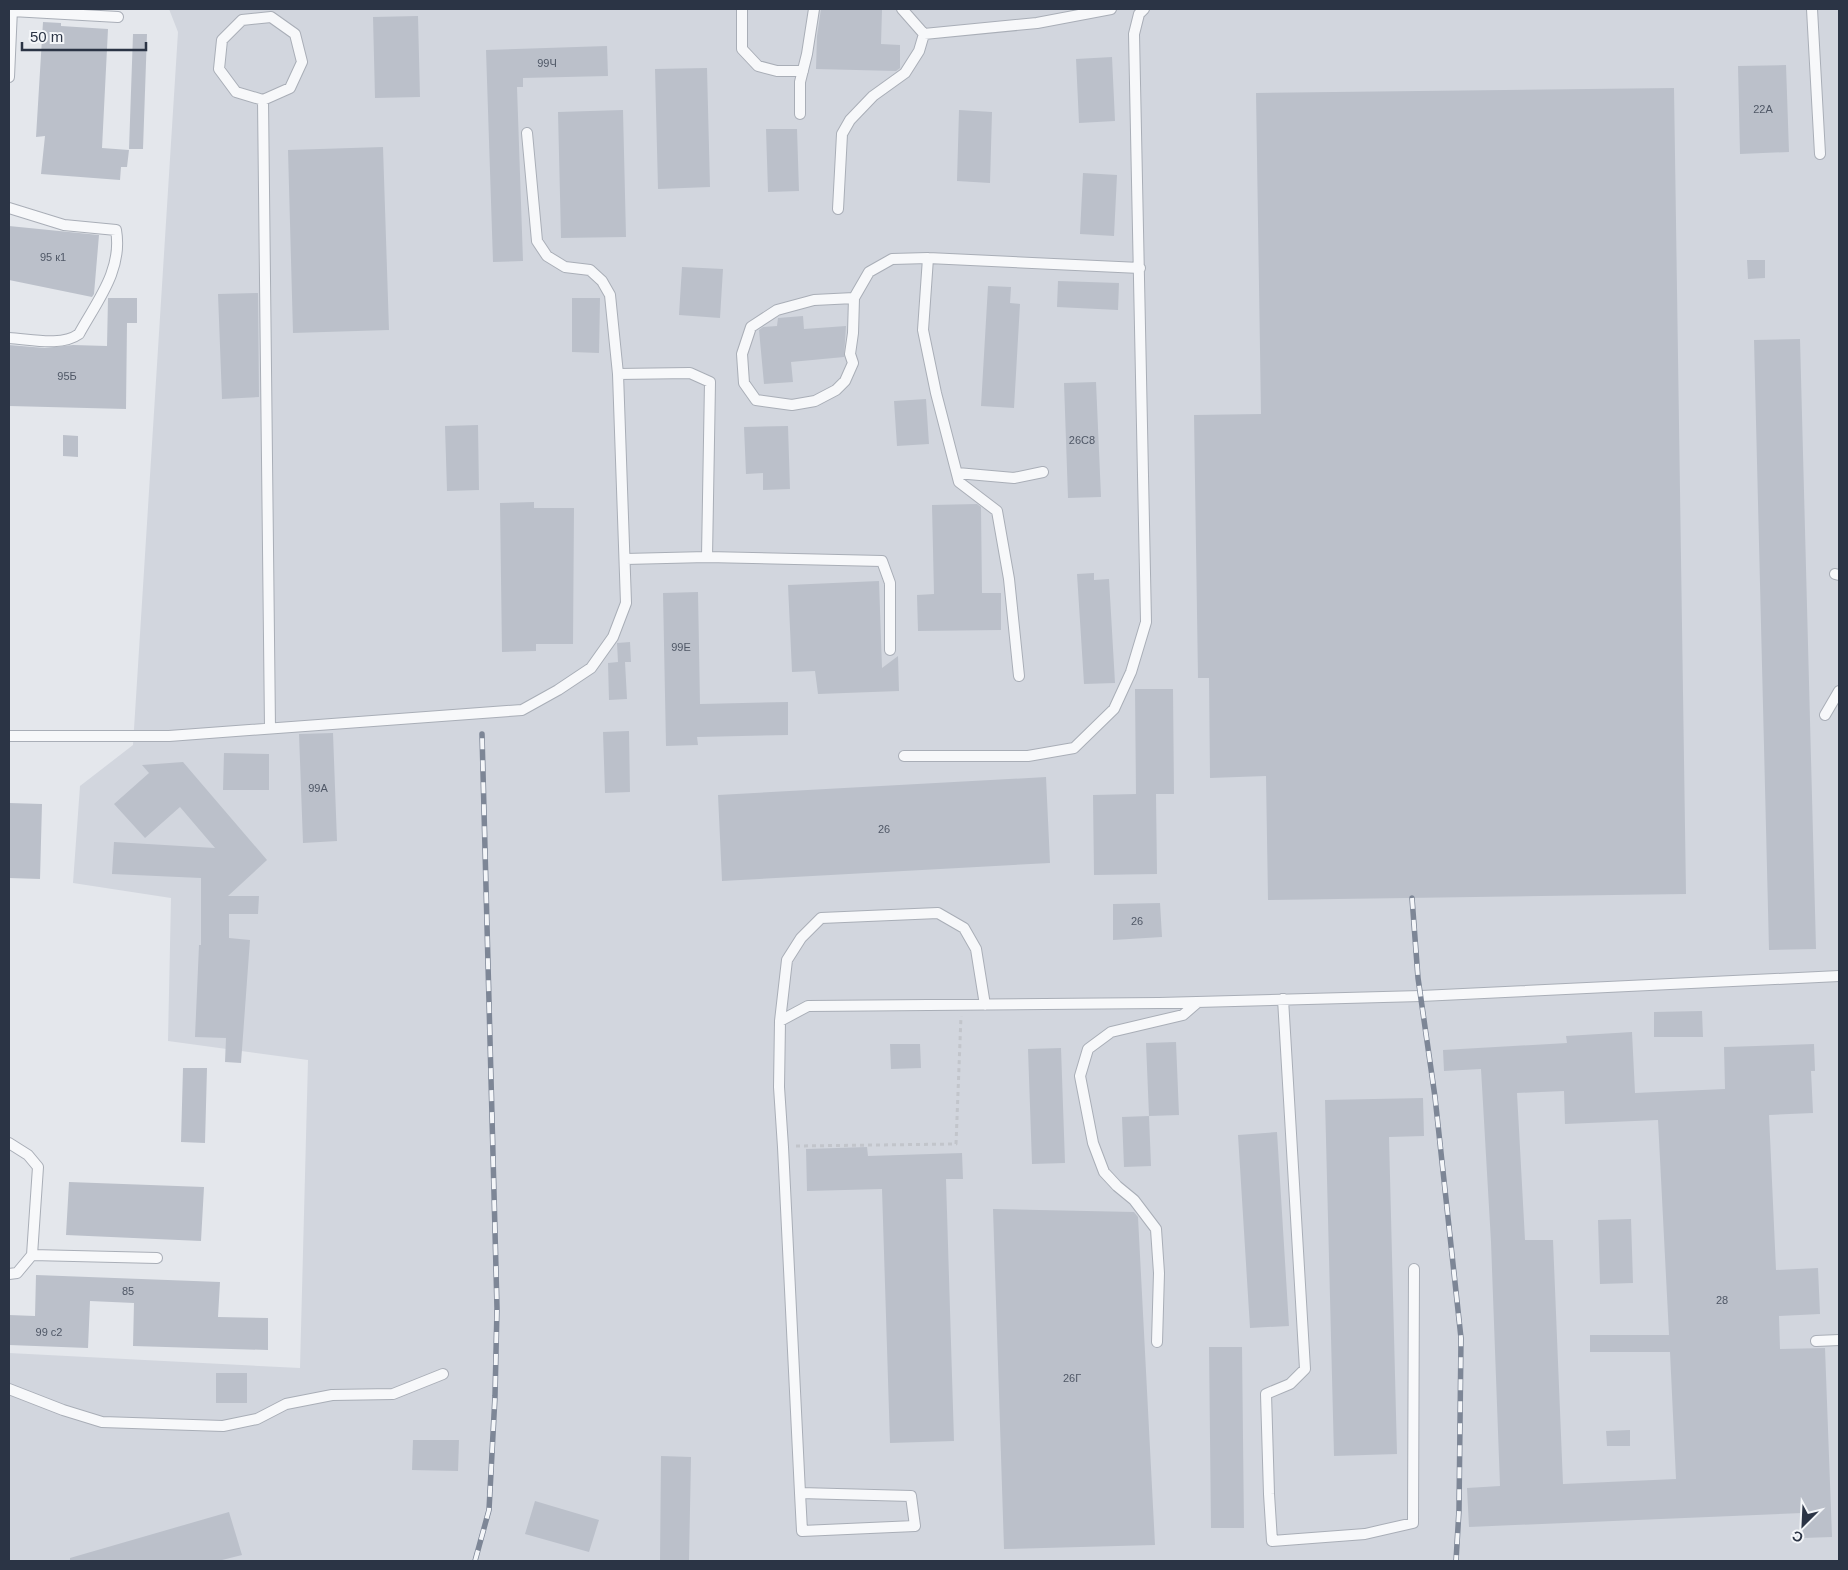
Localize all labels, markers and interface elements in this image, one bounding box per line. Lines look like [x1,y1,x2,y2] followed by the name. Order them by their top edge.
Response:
[22,20,146,52] scale bar
[30,28,63,45] text: 50 m
[537,57,557,69] house number: 99Ч
[1753,103,1773,115] house number: 22А
[40,251,66,263] house number: 95 к1
[57,370,77,382] house number: 95Б
[1069,434,1095,446] house number: 26С8
[671,641,691,653] house number: 99Е
[308,782,328,794] house number: 99А
[878,823,890,835] house number: 26
[1131,915,1143,927] house number: 26
[122,1285,134,1297] house number: 85
[1716,1294,1728,1306] house number: 28
[36,1326,62,1338] house number: 99 с2
[1063,1372,1081,1384] house number: 26Г
[1778,1500,1828,1550] north arrow
[1790,1528,1806,1546] text: С

